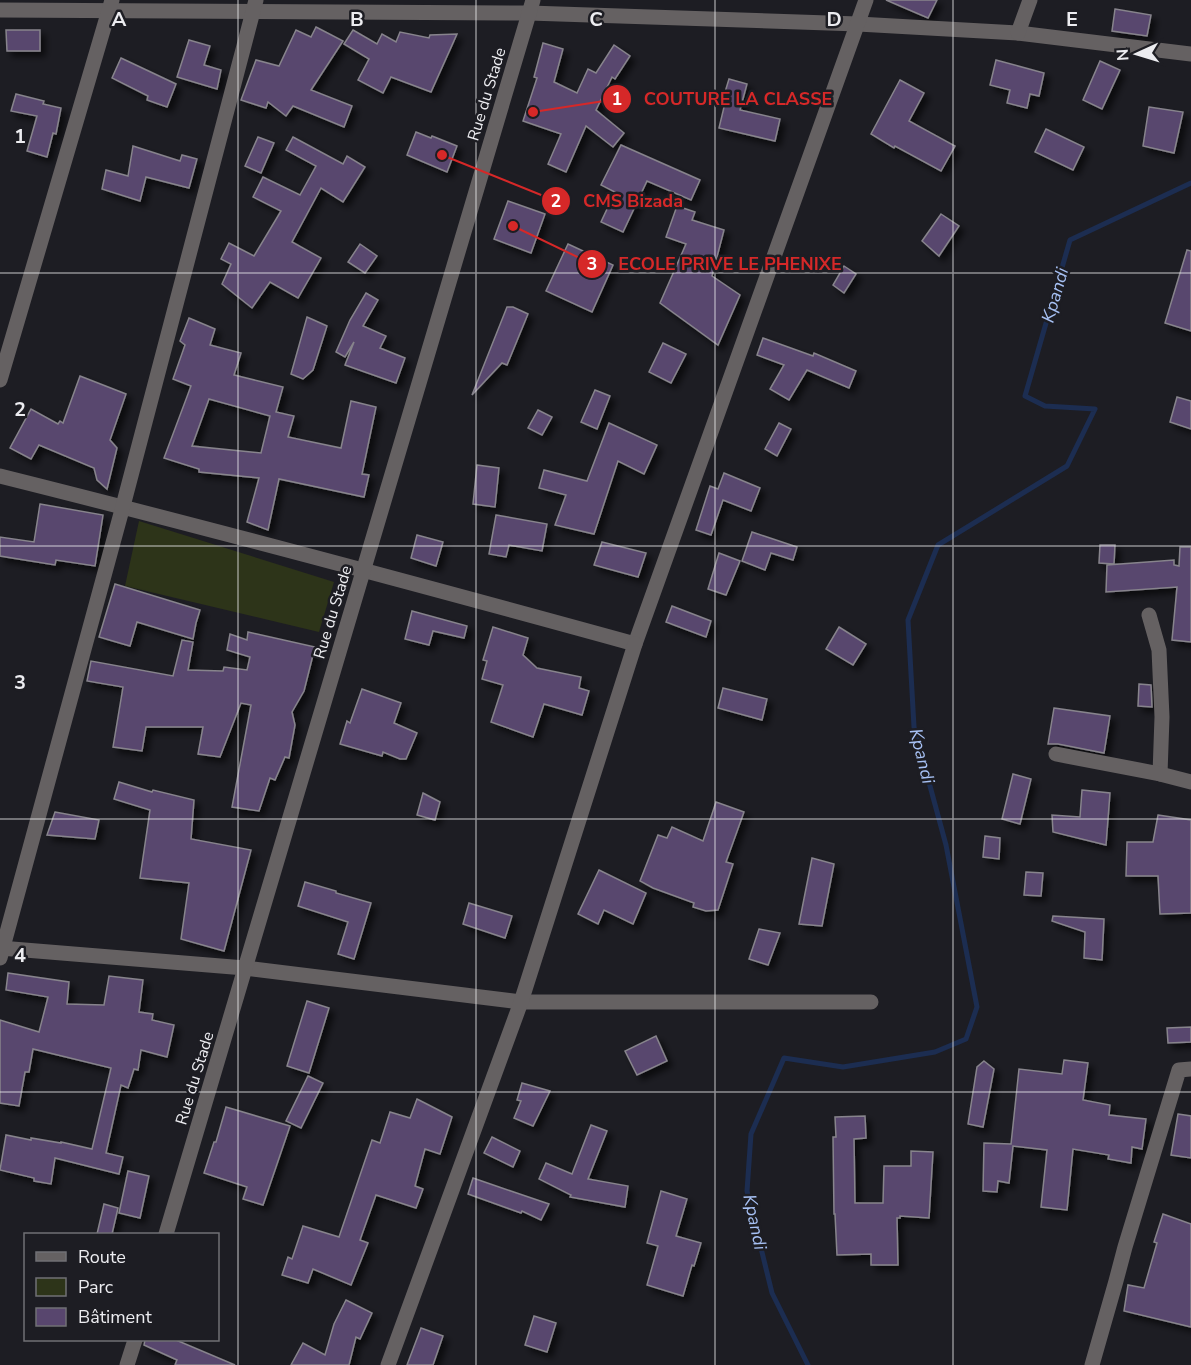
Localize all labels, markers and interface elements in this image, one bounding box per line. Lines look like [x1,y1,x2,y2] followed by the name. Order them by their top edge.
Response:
[112,6,127,33] text: A
[350,6,364,33] text: B
[589,6,603,33] text: C
[826,6,842,33] text: D
[1066,6,1078,33] text: E
[1107,24,1167,84] north arrow
[462,45,512,144] street label: Rue du Stade
[1112,48,1134,62] text: N
[602,81,844,117] callout: COUTURE LA CLASSE
[612,87,622,111] text: 1
[644,87,832,111] text: COUTURE LA CLASSE
[14,123,26,150] text: 1
[541,183,695,219] callout: CMS Bizada
[551,189,561,213] text: 2
[583,189,683,213] text: CMS Bizada
[577,246,854,282] callout: ECOLE PRIVE LE PHENIXE
[587,252,597,276] text: 3
[618,252,842,276] text: ECOLE PRIVE LE PHENIXE
[1036,264,1075,325] water label: Kpandi
[14,396,26,423] text: 2
[308,563,358,662] street label: Rue du Stade
[14,669,26,696] text: 3
[904,726,941,787] water label: Kpandi
[14,942,26,969] text: 4
[170,1029,220,1128] street label: Rue du Stade
[737,1192,773,1253] water label: Kpandi
[24,1233,219,1341] legend
[78,1245,126,1269] text: Route
[78,1275,113,1299] text: Parc
[78,1305,152,1329] text: Bâtiment

